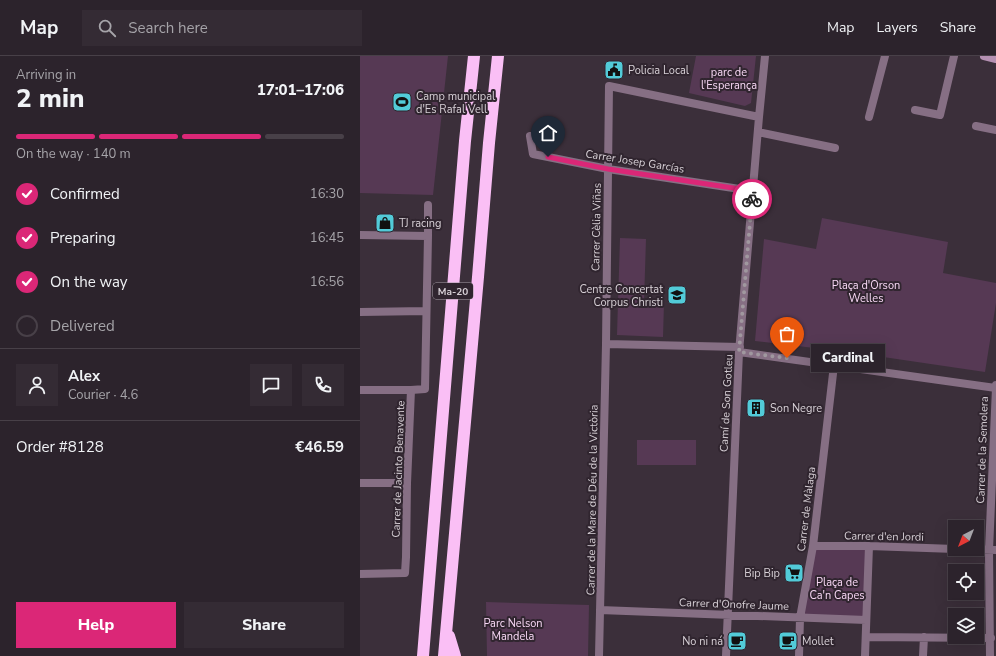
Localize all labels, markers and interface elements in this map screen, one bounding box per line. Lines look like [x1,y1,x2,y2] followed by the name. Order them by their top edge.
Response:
[82,10,362,46] search box
[20,15,58,41] text: Map
[96,17,118,39] icon: search
[128,18,208,38] text: Search here
[827,18,854,37] text: Map
[876,18,918,37] text: Layers
[940,18,976,37] text: Share
[603,59,625,81] public building icon: Policia Local
[628,63,690,78] place label: Policia Local
[701,65,757,93] park label: parc de l'Esperança
[16,66,76,84] text: Arriving in
[257,80,344,100] text: 17:01–17:06
[16,81,84,116] text: 2 min
[416,89,496,117] place label: Camp municipal d'Es Rafal Vell
[391,91,413,113] sports icon: Camp municipal d'Es Rafal Vell
[531,116,565,157] pin
[537,122,559,144] icon: home
[16,145,131,163] text: On the way · 140 m
[584,146,685,177] street label: Carrer Josep Garcías
[732,179,772,219] courier
[16,183,38,205] icon: check
[588,183,605,271] street label: Carrer Cèlia Viñas
[50,184,120,204] text: Confirmed
[310,185,344,203] text: 16:30
[741,188,763,210] icon: bike
[374,212,396,234] shop icon: TJ racing
[399,216,441,231] place label: TJ racing
[16,227,38,249] icon: check
[50,228,115,248] text: Preparing
[310,229,344,247] text: 16:45
[16,271,38,293] icon: check
[50,272,128,292] text: On the way
[310,273,344,291] text: 16:56
[832,278,900,306] park label: Plaça d'Orson Welles
[580,282,663,310] place label: Centre Concertat Corpus Christi
[433,283,473,299] road number: Ma-20
[666,284,688,306] school or university icon: Centre Concertat Corpus Christi
[50,316,115,336] text: Delivered
[770,317,804,358] pin
[776,323,798,345] icon: bag
[811,344,885,372] callout: Cardinal
[822,349,874,367] text: Cardinal
[716,354,737,452] street label: Camí de Son Gotleu
[16,364,58,406] button: person
[250,364,292,406] button: chat
[302,364,344,406] button: phone
[68,366,100,386] text: Alex
[68,386,138,404] text: Courier · 4.6
[973,396,992,504] street label: Carrer de la Semolera
[745,397,767,419] building icon: Son Negre
[389,400,408,538] street label: Carrer de Jacinto Benavente
[770,401,822,416] place label: Son Negre
[583,404,602,596] street label: Carrer de la Mare de Déu de la Victòria
[16,437,104,457] text: Order #8128
[295,437,344,457] text: €46.59
[794,466,819,552] street label: Carrer de Màlaga
[948,520,984,556] north arrow
[948,520,984,644] map controls
[844,528,924,545] street label: Carrer d'en Jordi
[783,562,805,584] supermarket icon: Bip Bip
[948,564,984,600] button: locate
[744,566,780,581] place label: Bip Bip
[809,575,865,603] park label: Plaça de Ca'n Capes
[679,595,789,614] street label: Carrer d'Onofre Jaume
[16,602,176,648] button: Help
[184,602,344,648] button: Share
[948,608,984,644] button: layers
[483,616,543,644] park label: Parc Nelson Mandela
[726,630,748,652] cafe icon: No ni ná
[777,630,799,652] cafe icon: Mollet
[682,634,723,649] place label: No ni ná
[802,634,834,649] place label: Mollet

